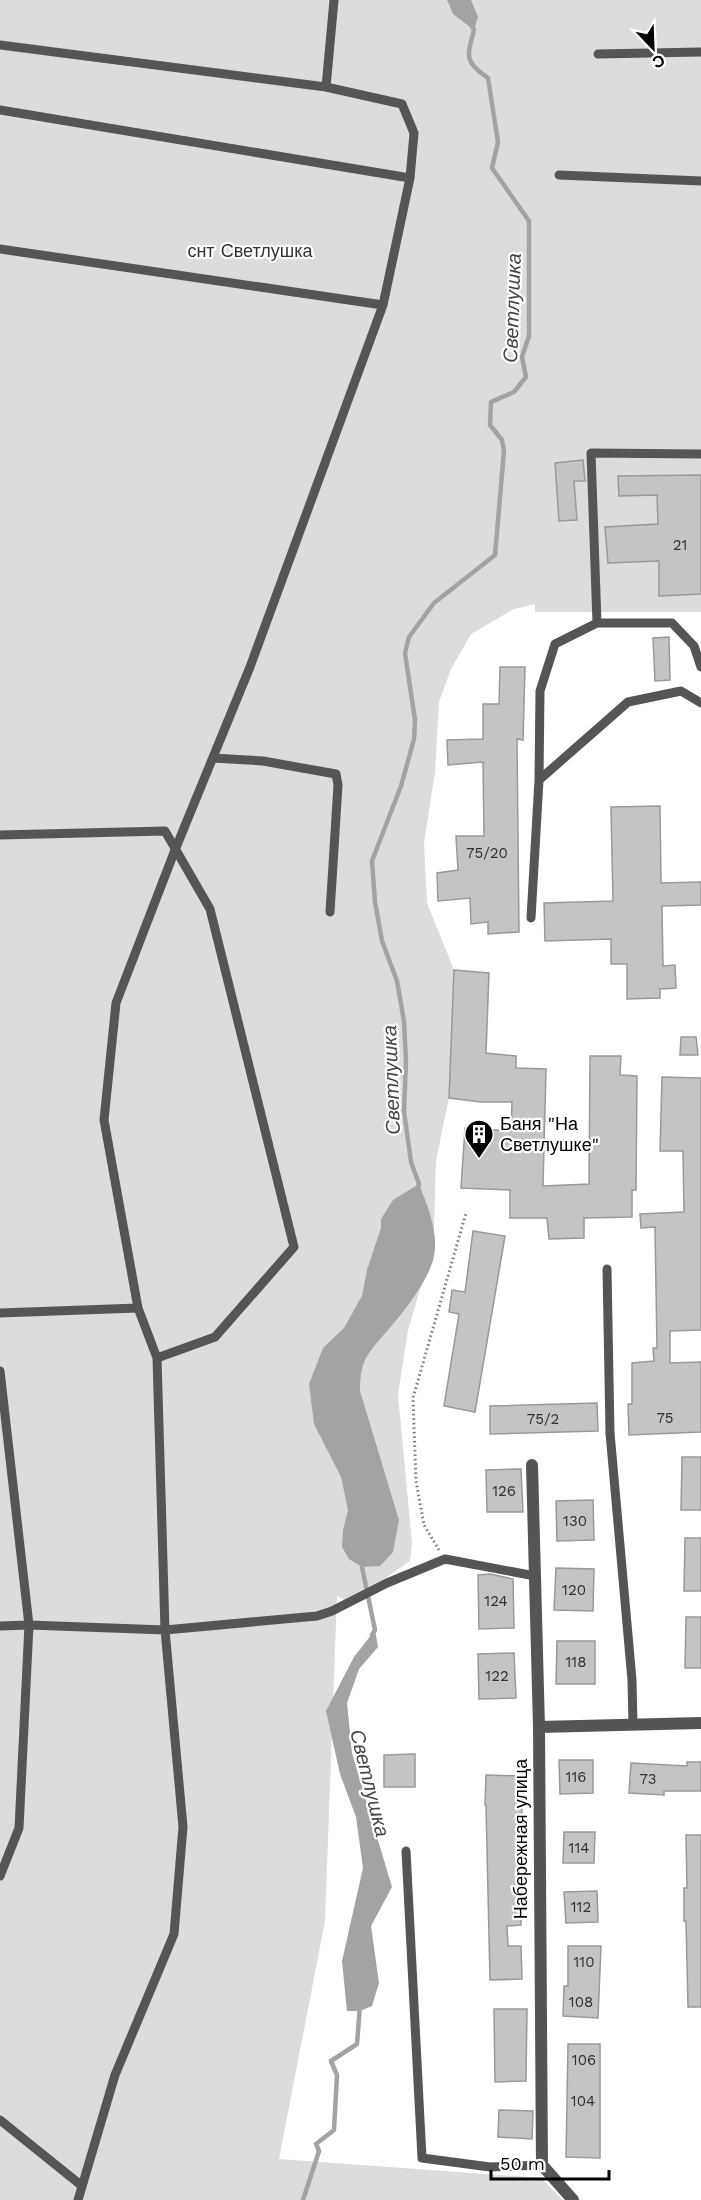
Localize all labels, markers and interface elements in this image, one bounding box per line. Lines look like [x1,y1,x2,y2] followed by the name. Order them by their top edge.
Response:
[623,18,683,78] north arrow
[649,50,668,73] text: С
[187,240,314,261] park label: снт Светлушка
[498,253,526,363] water label: Светлушка
[673,536,687,554] house number: 21
[466,844,508,862] house number: 75/20
[377,1025,405,1135] water label: Светлушка
[500,1113,599,1155] place label: Баня "На Светлушке"
[463,1118,495,1160] building icon: Баня "На Светлушке"
[656,1409,674,1427] house number: 75
[527,1410,559,1428] house number: 75/2
[492,1482,516,1500] house number: 126
[563,1512,587,1530] house number: 130
[562,1581,586,1599] house number: 120
[484,1592,508,1610] house number: 124
[566,1653,586,1671] house number: 118
[485,1667,509,1685] house number: 122
[345,1727,395,1839] water label: Светлушка
[510,1758,531,1919] street label: Набережная улица
[566,1768,586,1786] house number: 116
[639,1770,657,1788] house number: 73
[569,1839,589,1857] house number: 114
[571,1898,591,1916] house number: 112
[573,1953,595,1971] house number: 110
[569,1993,593,2011] house number: 108
[572,2051,596,2069] house number: 106
[571,2092,595,2110] house number: 104
[491,2143,610,2181] scale bar
[500,2153,545,2174] text: 50 m

